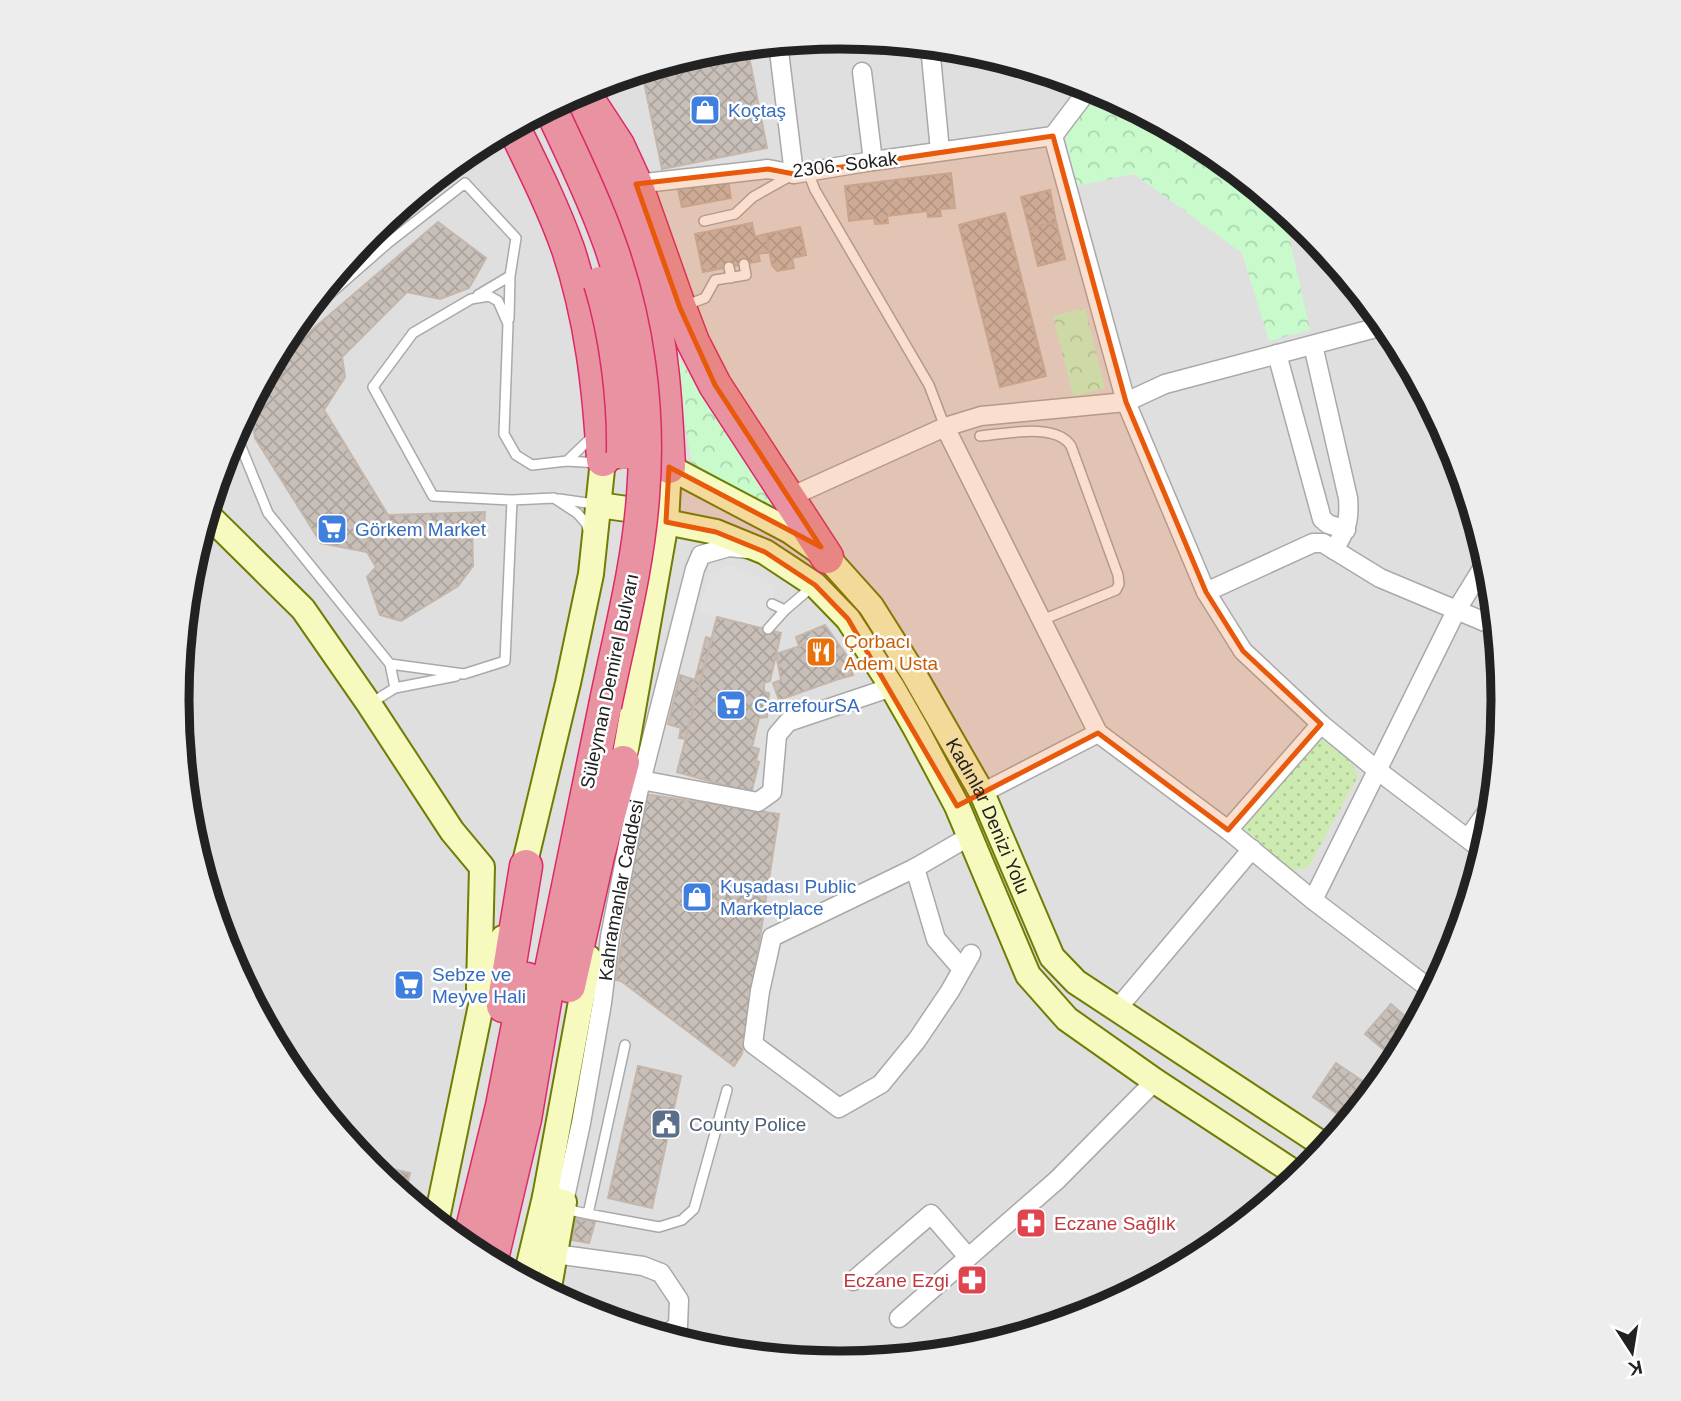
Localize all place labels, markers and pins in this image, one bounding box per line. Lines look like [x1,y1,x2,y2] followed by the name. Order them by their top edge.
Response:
[688,93,722,127] shop icon: Koçtaş
[728,100,786,121] place label: Koçtaş
[315,512,349,546] supermarket icon: Görkem Market
[355,519,487,540] place label: Görkem Market
[844,631,938,674] place label: Çorbacı Adem Usta
[804,635,838,669] restaurant icon: Çorbacı Adem Usta
[714,688,748,722] supermarket icon: CarrefourSA
[754,695,860,716] place label: CarrefourSA
[720,876,856,919] place label: Kuşadası Public Marketplace
[680,880,714,914] shop icon: Kuşadası Public Marketplace
[432,964,526,1007] place label: Sebze ve Meyve Hali
[392,968,426,1002] supermarket icon: Sebze ve Meyve Hali
[649,1107,683,1141] public building icon: County Police
[689,1114,806,1135] place label: County Police
[1014,1206,1048,1240] pharmacy icon: Eczane Sağlık
[1054,1213,1176,1234] place label: Eczane Sağlık
[955,1263,989,1297] pharmacy icon: Eczane Ezgi
[843,1270,949,1291] place label: Eczane Ezgi

